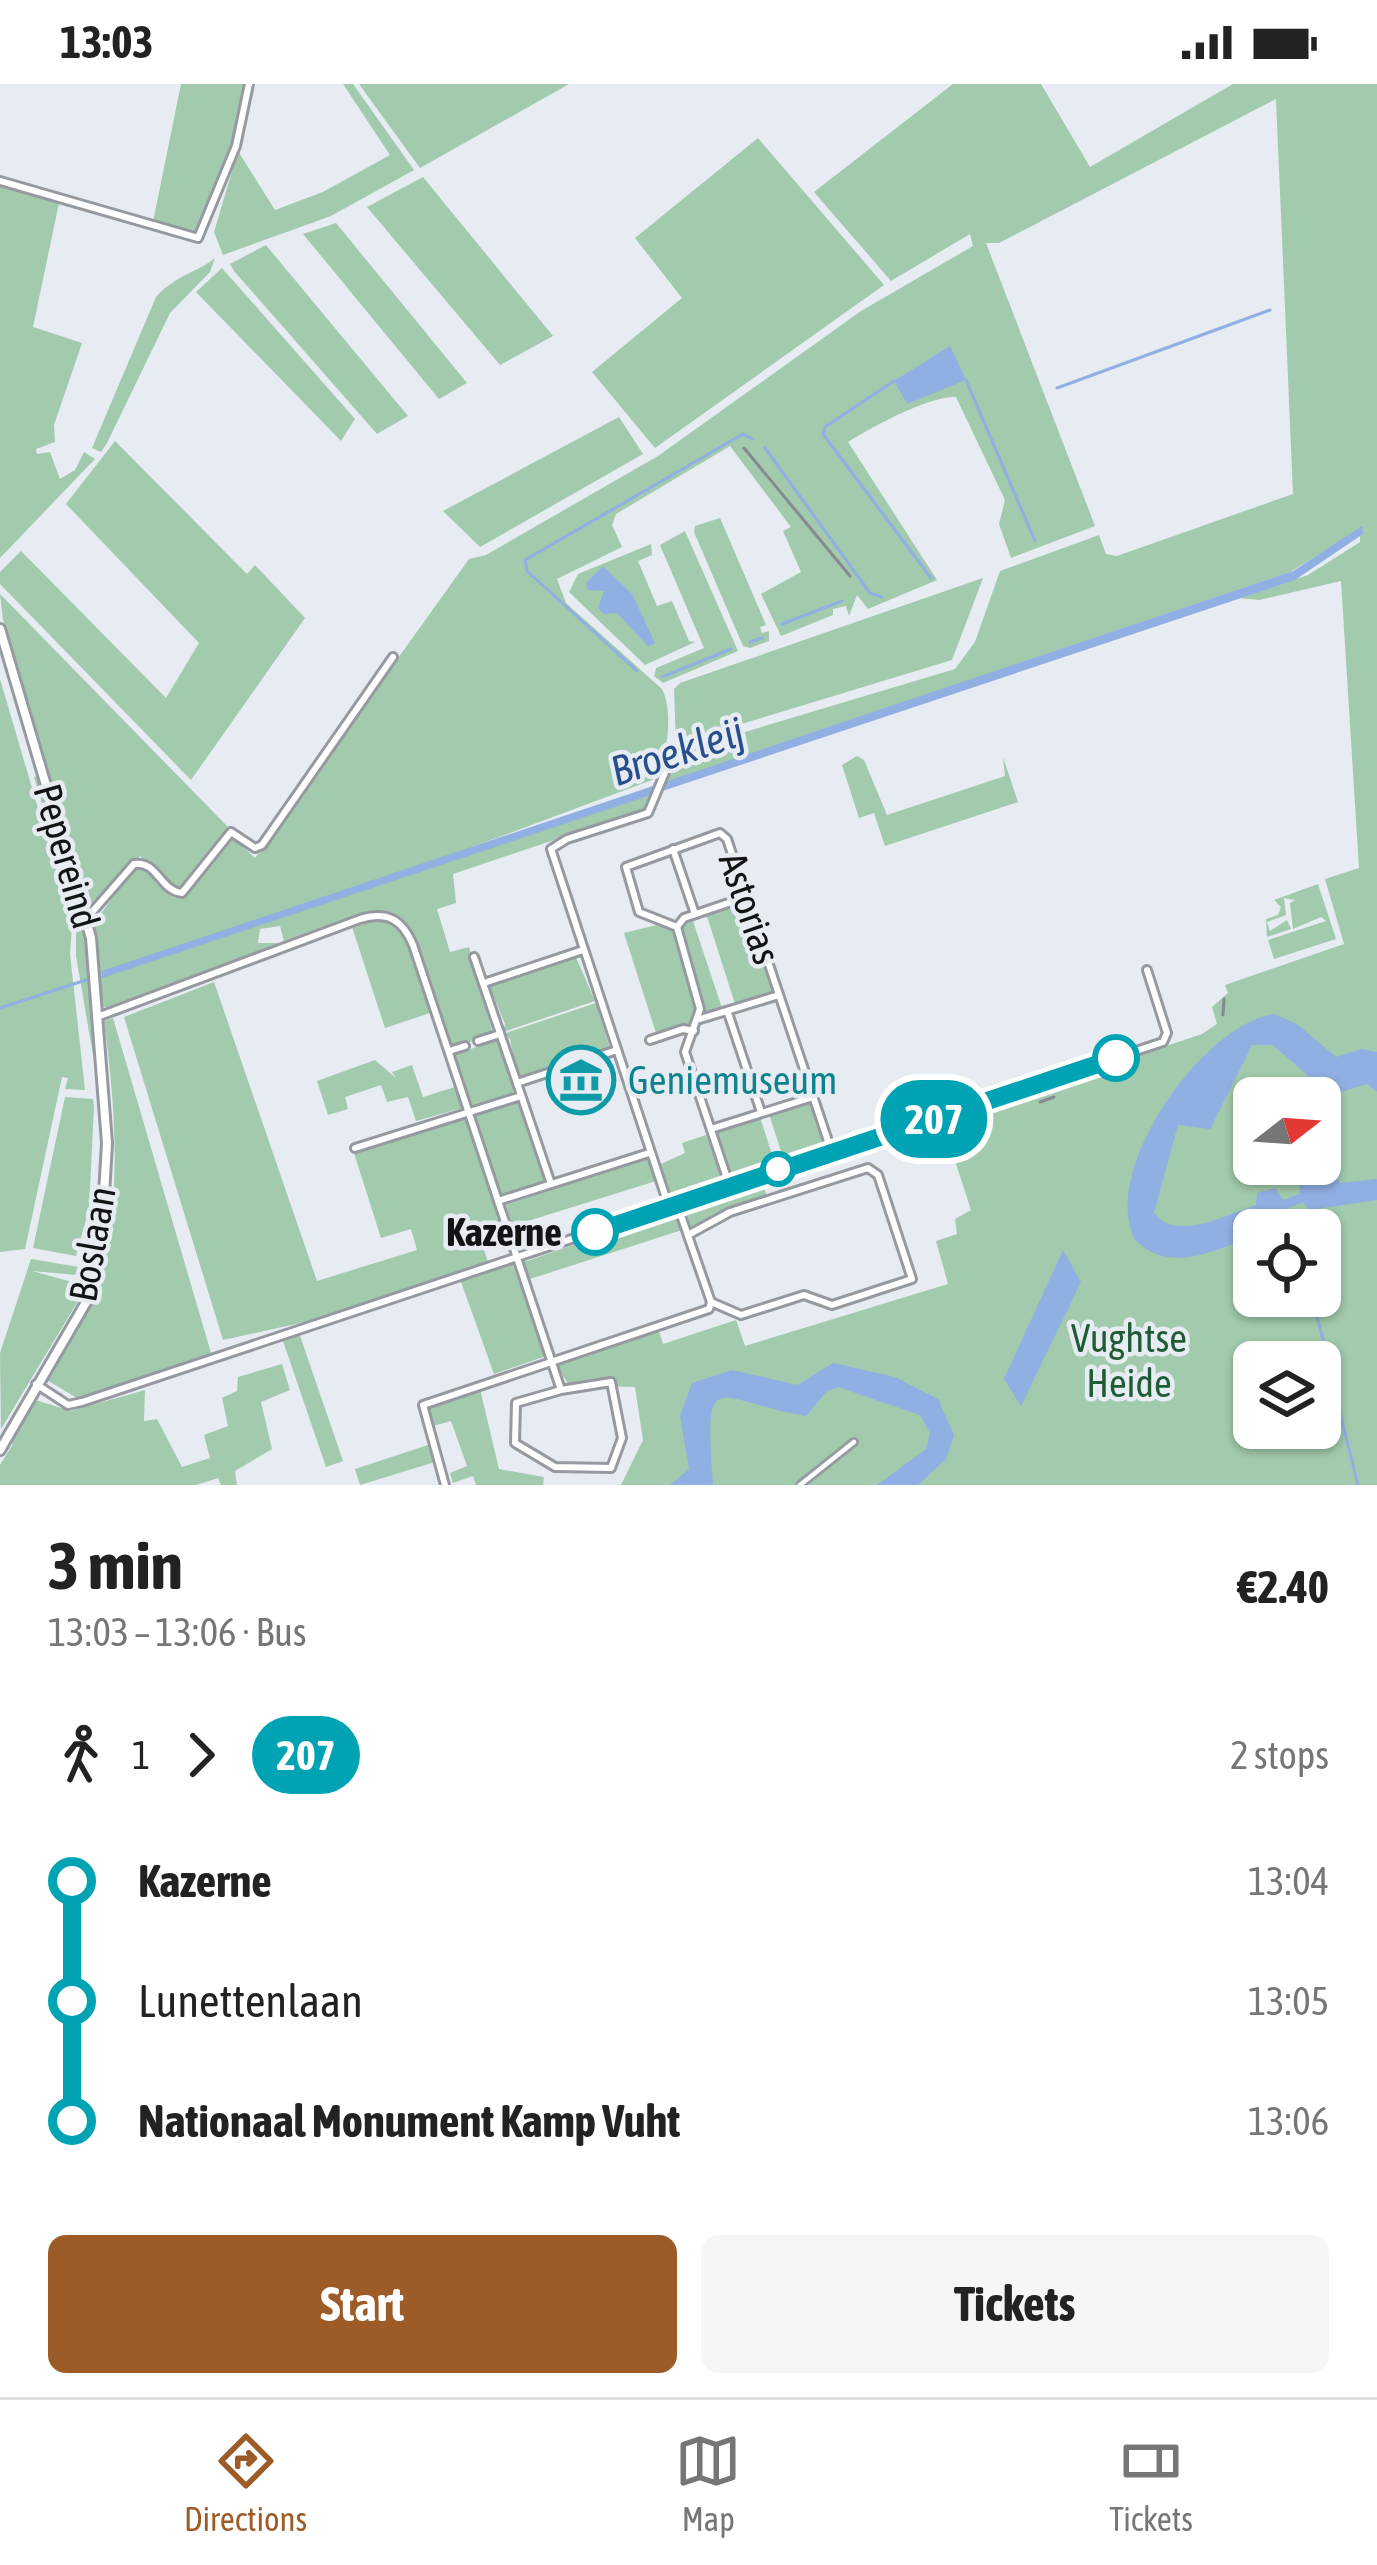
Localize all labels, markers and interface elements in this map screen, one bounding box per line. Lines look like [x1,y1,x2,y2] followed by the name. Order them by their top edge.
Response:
[60,16,154,68] text: 13:03
[604,707,750,795] water label: Broekleij
[25,779,109,933] street label: Pepereind
[711,847,789,969] street label: Astorias
[1094,1036,1138,1080] unlabelled marker
[546,1045,616,1115] museum icon: Geniemuseum
[628,1058,837,1102] place label: Geniemuseum
[1233,1077,1341,1185] north arrow
[1233,1077,1341,1449] map controls
[865,1080,1003,1158] line badge: 207
[904,1095,964,1143] text: 207
[762,1153,794,1185] unlabelled marker
[60,1183,124,1305] street label: Boslaan
[1233,1209,1341,1317] button: locate
[446,1210,562,1254] place label: Kazerne
[573,1210,617,1254] marker: Kazerne
[1071,1316,1187,1405] park label: Vughtse Heide
[1233,1341,1341,1449] button: layers
[48,1527,183,1603] text: 3 min
[1237,1561,1329,1613] text: €2.40
[48,1610,307,1654] text: 13:03 – 13:06 · Bus
[48,1722,114,1788] icon: walk
[168,1722,234,1788] icon: forward
[276,1731,336,1779] text: 207
[132,1733,150,1777] text: 1
[1230,1733,1329,1777] text: 2 stops
[138,1855,272,1907] text: Kazerne
[1248,1859,1329,1903] text: 13:04
[138,1975,363,2027] text: Lunettenlaan
[1248,1979,1329,2023] text: 13:05
[138,2095,680,2147] text: Nationaal Monument Kamp Vuht
[1248,2099,1329,2143] text: 13:06
[48,2235,677,2373] button: Start
[701,2235,1329,2373] button: Tickets
[184,2428,307,2538] tab: Directions
[675,2428,741,2538] tab: Map
[1109,2428,1193,2538] tab: Tickets

